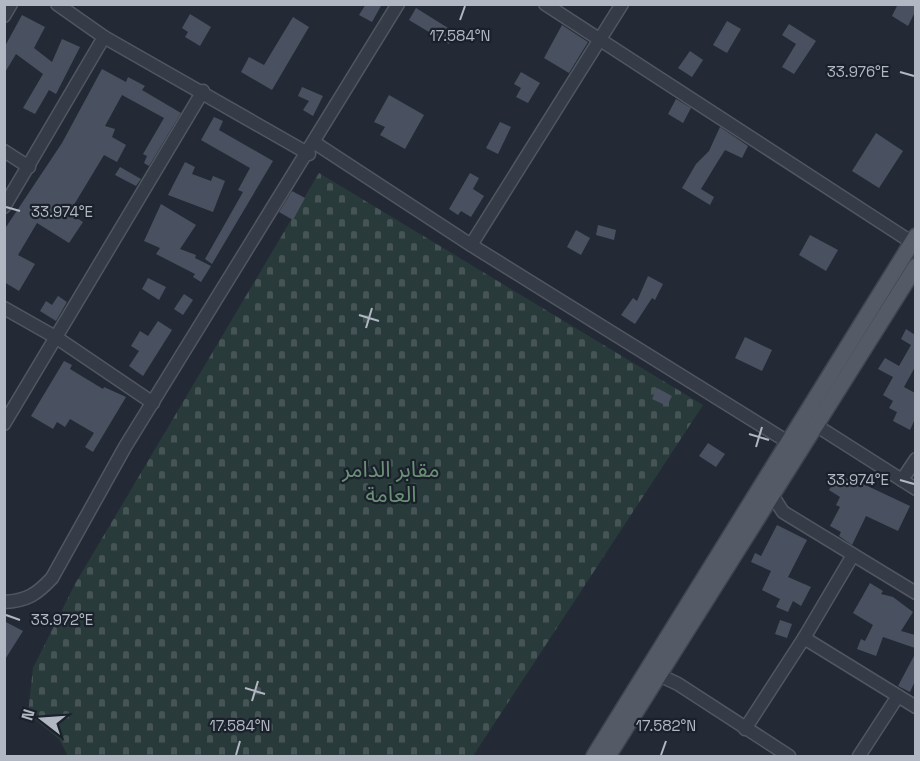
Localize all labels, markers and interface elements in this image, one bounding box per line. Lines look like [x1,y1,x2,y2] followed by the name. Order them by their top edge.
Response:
[430,26,490,45] text: 17.584°N
[827,62,889,81] text: 33.976°E
[31,202,93,221] text: 33.974°E
[341,455,440,508] park label: مقابر الدامر العامة
[827,470,889,489] text: 33.974°E
[31,610,93,629] text: 33.972°E
[12,689,72,749] north arrow
[17,707,40,723] text: N
[210,716,270,735] text: 17.584°N
[636,716,696,735] text: 17.582°N

